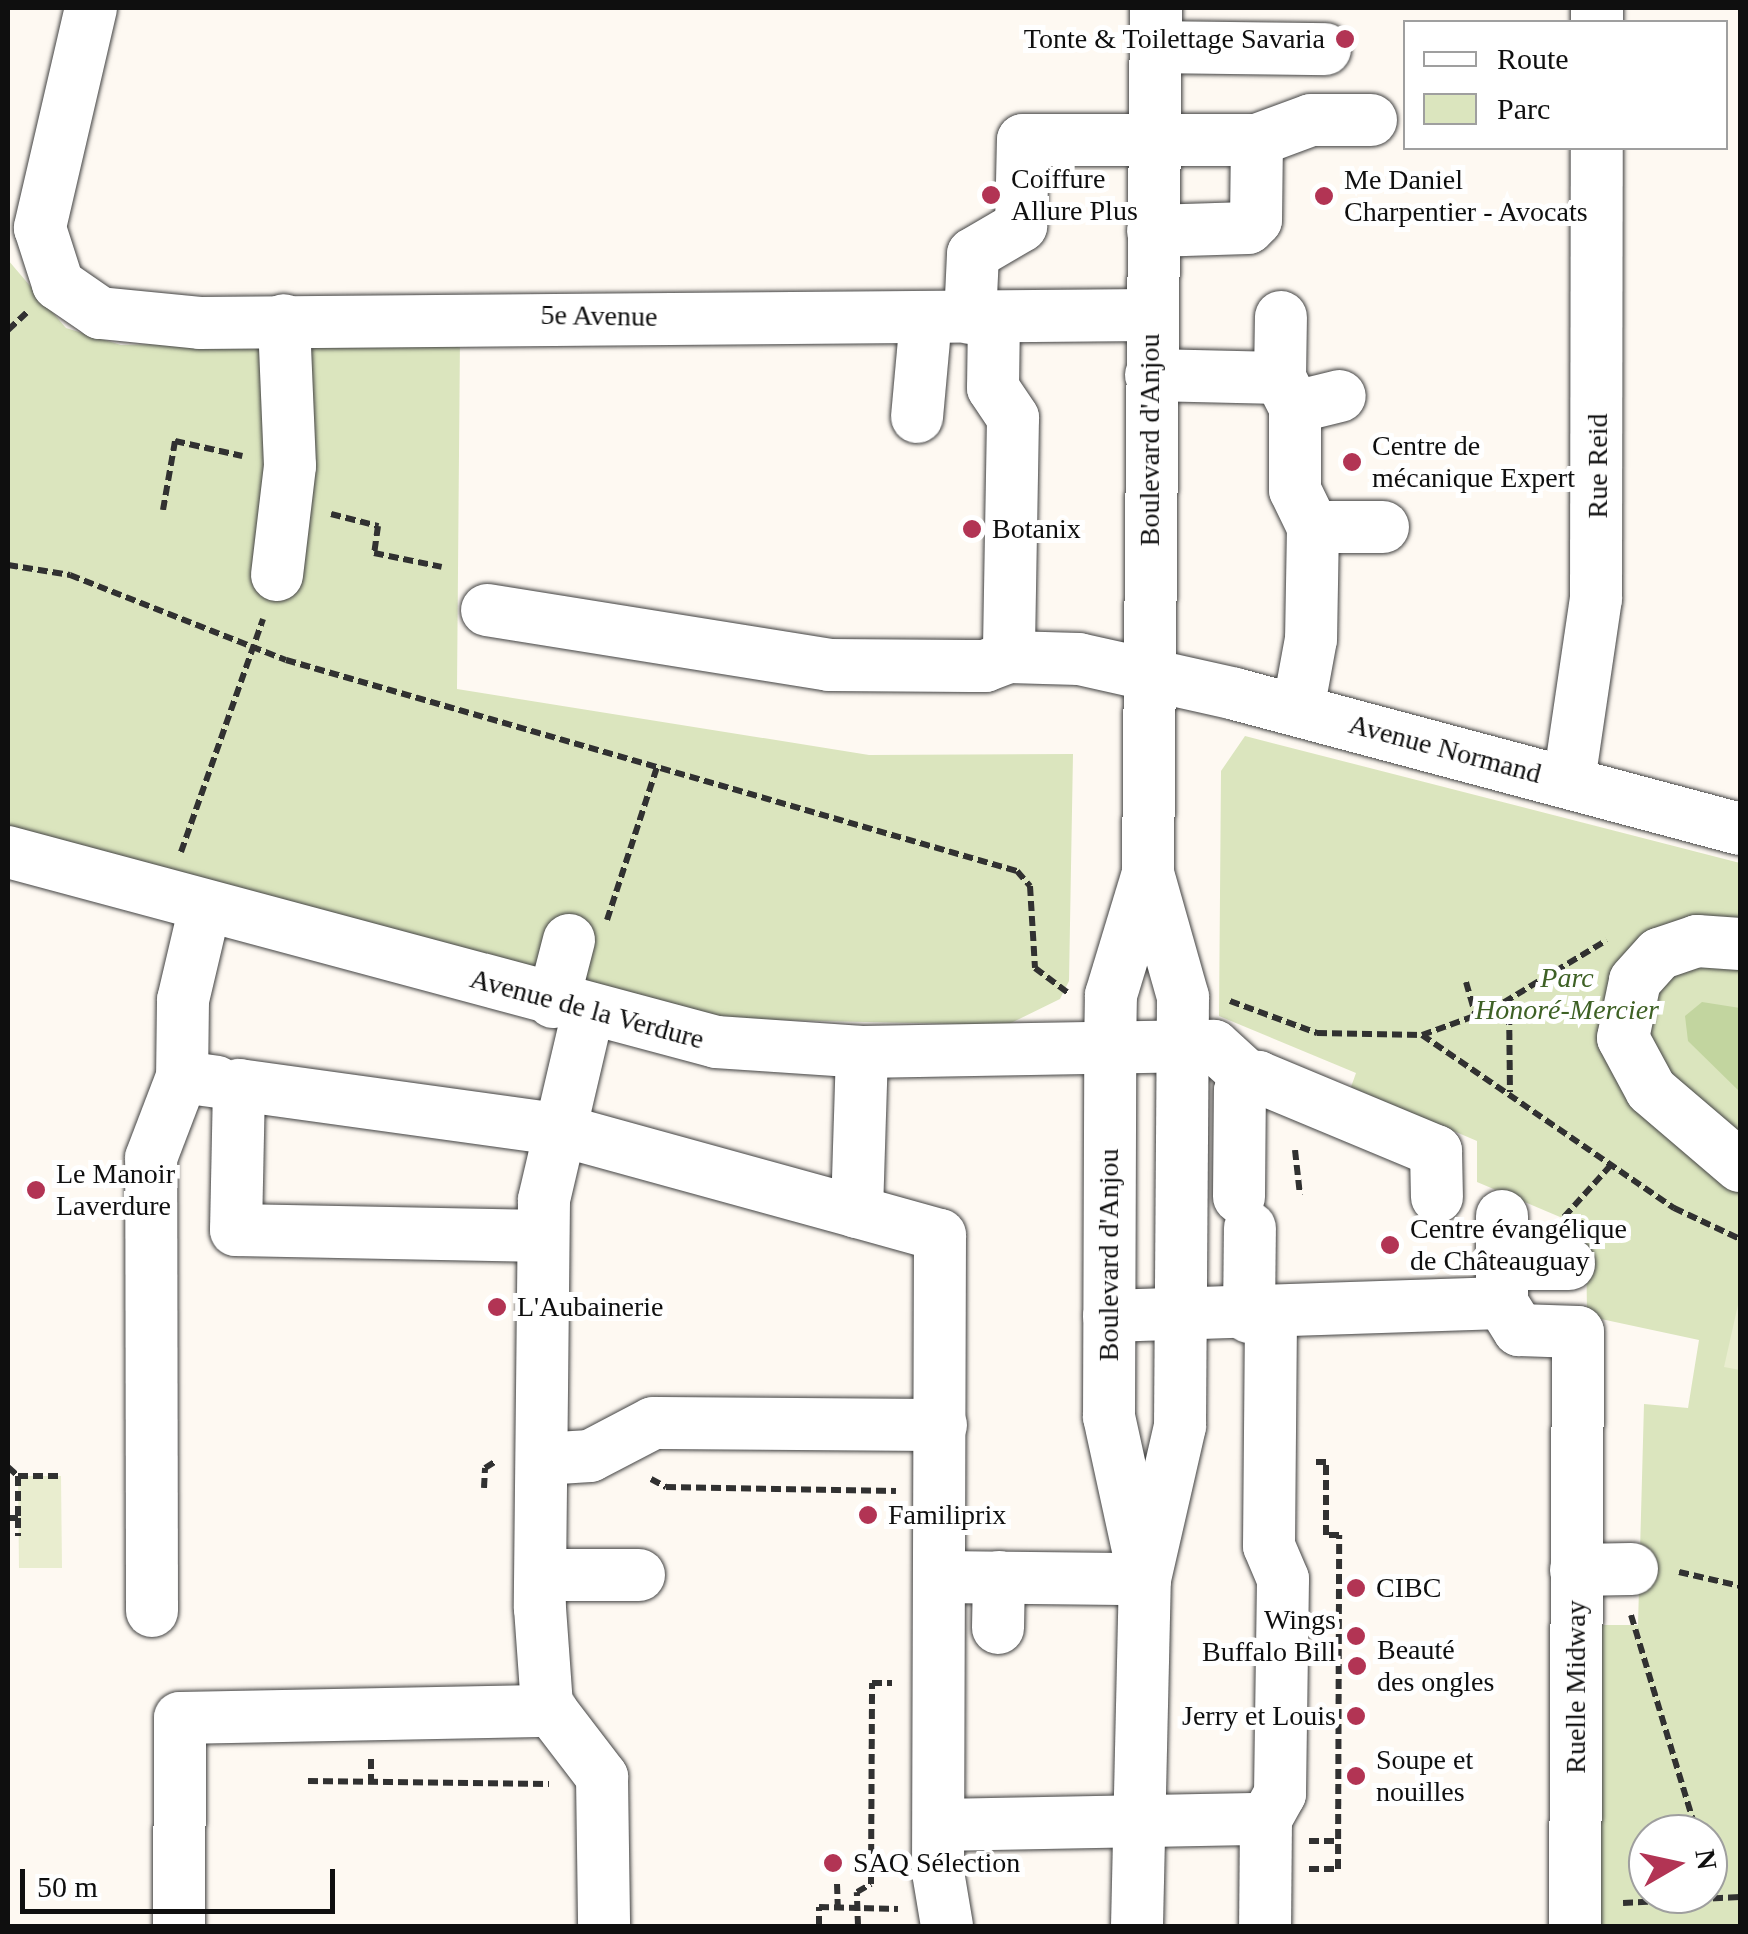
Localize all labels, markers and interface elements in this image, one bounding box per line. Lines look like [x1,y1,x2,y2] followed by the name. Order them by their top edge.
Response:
[1403,20,1728,150] legend
[1023,22,1325,56] place label: Tonte & Toilettage Savaria
[1334,28,1356,50] marker: Tonte & Toilettage Savaria
[1497,42,1569,75] text: Route
[1497,92,1550,125] text: Parc
[1011,162,1138,228] place label: Coiffure Allure Plus
[1344,163,1589,229] place label: Me Daniel Charpentier - Avocats
[980,184,1002,206] marker: Coiffure Allure Plus
[1313,185,1335,207] marker: Me Daniel Charpentier - Avocats
[540,298,658,334] street label: 5e Avenue
[1133,334,1167,546] street label: Boulevard d'Anjou
[1581,414,1615,518] street label: Rue Reid
[1372,429,1575,495] place label: Centre de mécanique Expert
[1341,451,1363,473] marker: Centre de mécanique Expert
[992,512,1081,546] place label: Botanix
[961,518,983,540] marker: Botanix
[1345,707,1545,791] street label: Avenue Normand
[1475,961,1659,1027] park label: Parc Honoré-Mercier
[466,962,708,1056] street label: Avenue de la Verdure
[1092,1149,1126,1361] street label: Boulevard d'Anjou
[56,1157,175,1223] place label: Le Manoir Laverdure
[25,1179,47,1201] marker: Le Manoir Laverdure
[1410,1212,1627,1278] place label: Centre évangélique de Châteauguay
[1379,1234,1401,1256] marker: Centre évangélique de Châteauguay
[517,1290,664,1324] place label: L'Aubainerie
[486,1296,508,1318] marker: L'Aubainerie
[888,1498,1006,1532] place label: Familiprix
[857,1504,879,1526] marker: Familiprix
[1376,1571,1441,1605] place label: CIBC
[1345,1577,1367,1599] marker: CIBC
[1559,1600,1593,1774] street label: Ruelle Midway
[1202,1603,1336,1669] place label: Wings Buffalo Bill
[1345,1625,1367,1647] marker: Wings Buffalo Bill
[1377,1633,1494,1699] place label: Beauté des ongles
[1346,1655,1368,1677] marker: Beauté des ongles
[1182,1699,1336,1733] place label: Jerry et Louis
[1345,1705,1367,1727] marker: Jerry et Louis
[1376,1743,1473,1809] place label: Soupe et nouilles
[1345,1765,1367,1787] marker: Soupe et nouilles
[1628,1814,1728,1914] north arrow
[853,1846,1020,1880] place label: SAQ Sélection
[1689,1847,1723,1872] text: N
[25,1849,340,1911] scale bar
[822,1852,844,1874] marker: SAQ Sélection
[37,1870,98,1903] text: 50 m

